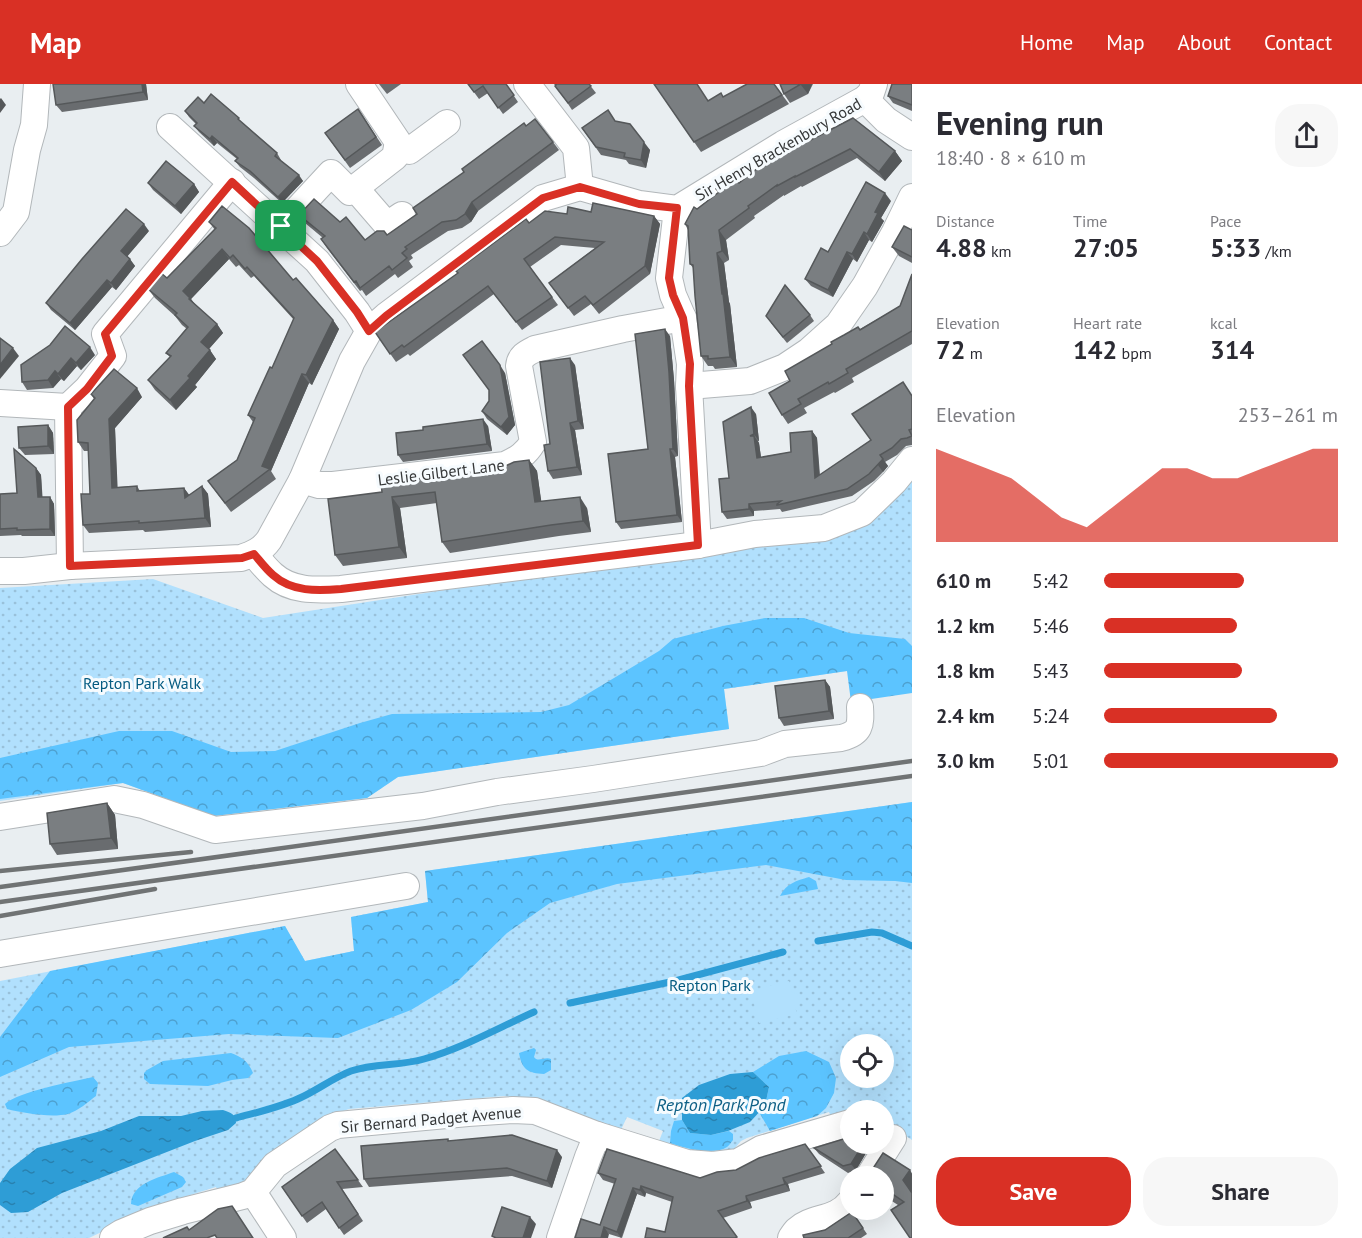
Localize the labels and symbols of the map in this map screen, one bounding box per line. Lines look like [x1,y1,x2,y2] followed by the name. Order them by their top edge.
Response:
[691,93,865,205] street label: Sir Henry Brackenbury Road
[255,200,306,251] pin
[377,454,505,490] street label: Leslie Gilbert Lane
[83,673,201,693] park label: Repton Park Walk
[669,975,751,995] park label: Repton Park
[656,1093,787,1116] water label: Repton Park Pond
[340,1101,522,1137] street label: Sir Bernard Padget Avenue

